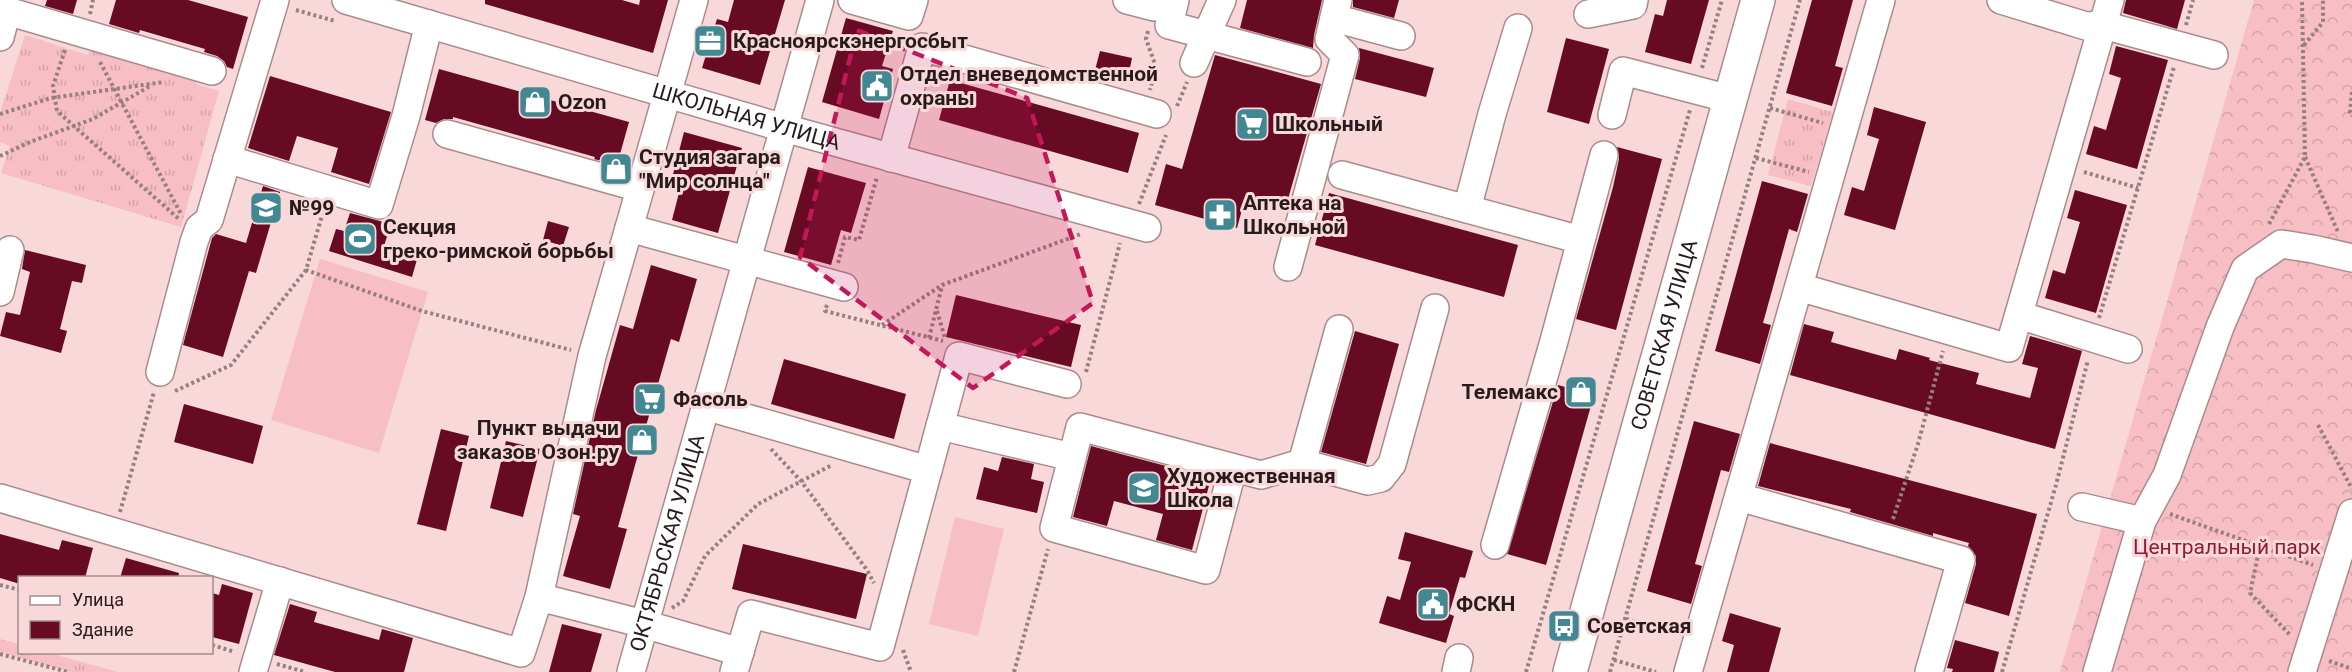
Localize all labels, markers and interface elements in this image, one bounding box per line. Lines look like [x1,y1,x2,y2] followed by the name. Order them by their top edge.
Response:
[692,23,728,59] office icon: Красноярскэнергосбыт
[733,29,968,53] place label: Красноярскэнергосбыт
[900,62,1158,110] place label: Отдел вневедомственной охраны
[859,68,895,104] public building icon: Отдел вневедомственной охраны
[650,78,843,155] street label: ШКОЛЬНАЯ УЛИЦА
[517,84,553,120] shop icon: Ozon
[558,90,607,114] place label: Ozon
[1234,106,1270,142] supermarket icon: Школьный
[1275,112,1383,136] place label: Школьный
[639,145,781,193] place label: Студия загара "Мир солнца"
[598,151,634,187] shop icon: Студия загара "Мир солнца"
[248,190,284,226] school or university icon: №99
[1243,191,1345,239] place label: Аптека на Школьной
[289,196,334,220] place label: №99
[1202,197,1238,233] pharmacy icon: Аптека на Школьной
[383,215,614,263] place label: Секция греко-римской борьбы
[342,221,378,257] sports icon: Секция греко-римской борьбы
[1626,237,1702,433] street label: СОВЕТСКАЯ УЛИЦА
[1563,374,1599,410] shop icon: Телемакс
[1462,380,1558,404] place label: Телемакс
[632,381,668,417] supermarket icon: Фасоль
[673,387,748,411] place label: Фасоль
[457,416,619,464] place label: Пункт выдачи заказов Озон.ру
[624,422,660,458] shop icon: Пункт выдачи заказов Озон.ру
[625,431,709,654] street label: ОКТЯБРЬСКАЯ УЛИЦА
[1167,464,1336,512] place label: Художественная Школа
[1126,470,1162,506] school or university icon: Художественная Школа
[2133,535,2322,559] park label: Центральный парк
[18,576,213,654] legend
[1415,586,1451,622] public building icon: ФСКН
[72,589,124,610] text: Улица
[1456,592,1515,616] place label: ФСКН
[1546,608,1582,644] bus stop icon: Советская
[1587,614,1691,638] place label: Советская
[72,619,134,640] text: Здание

